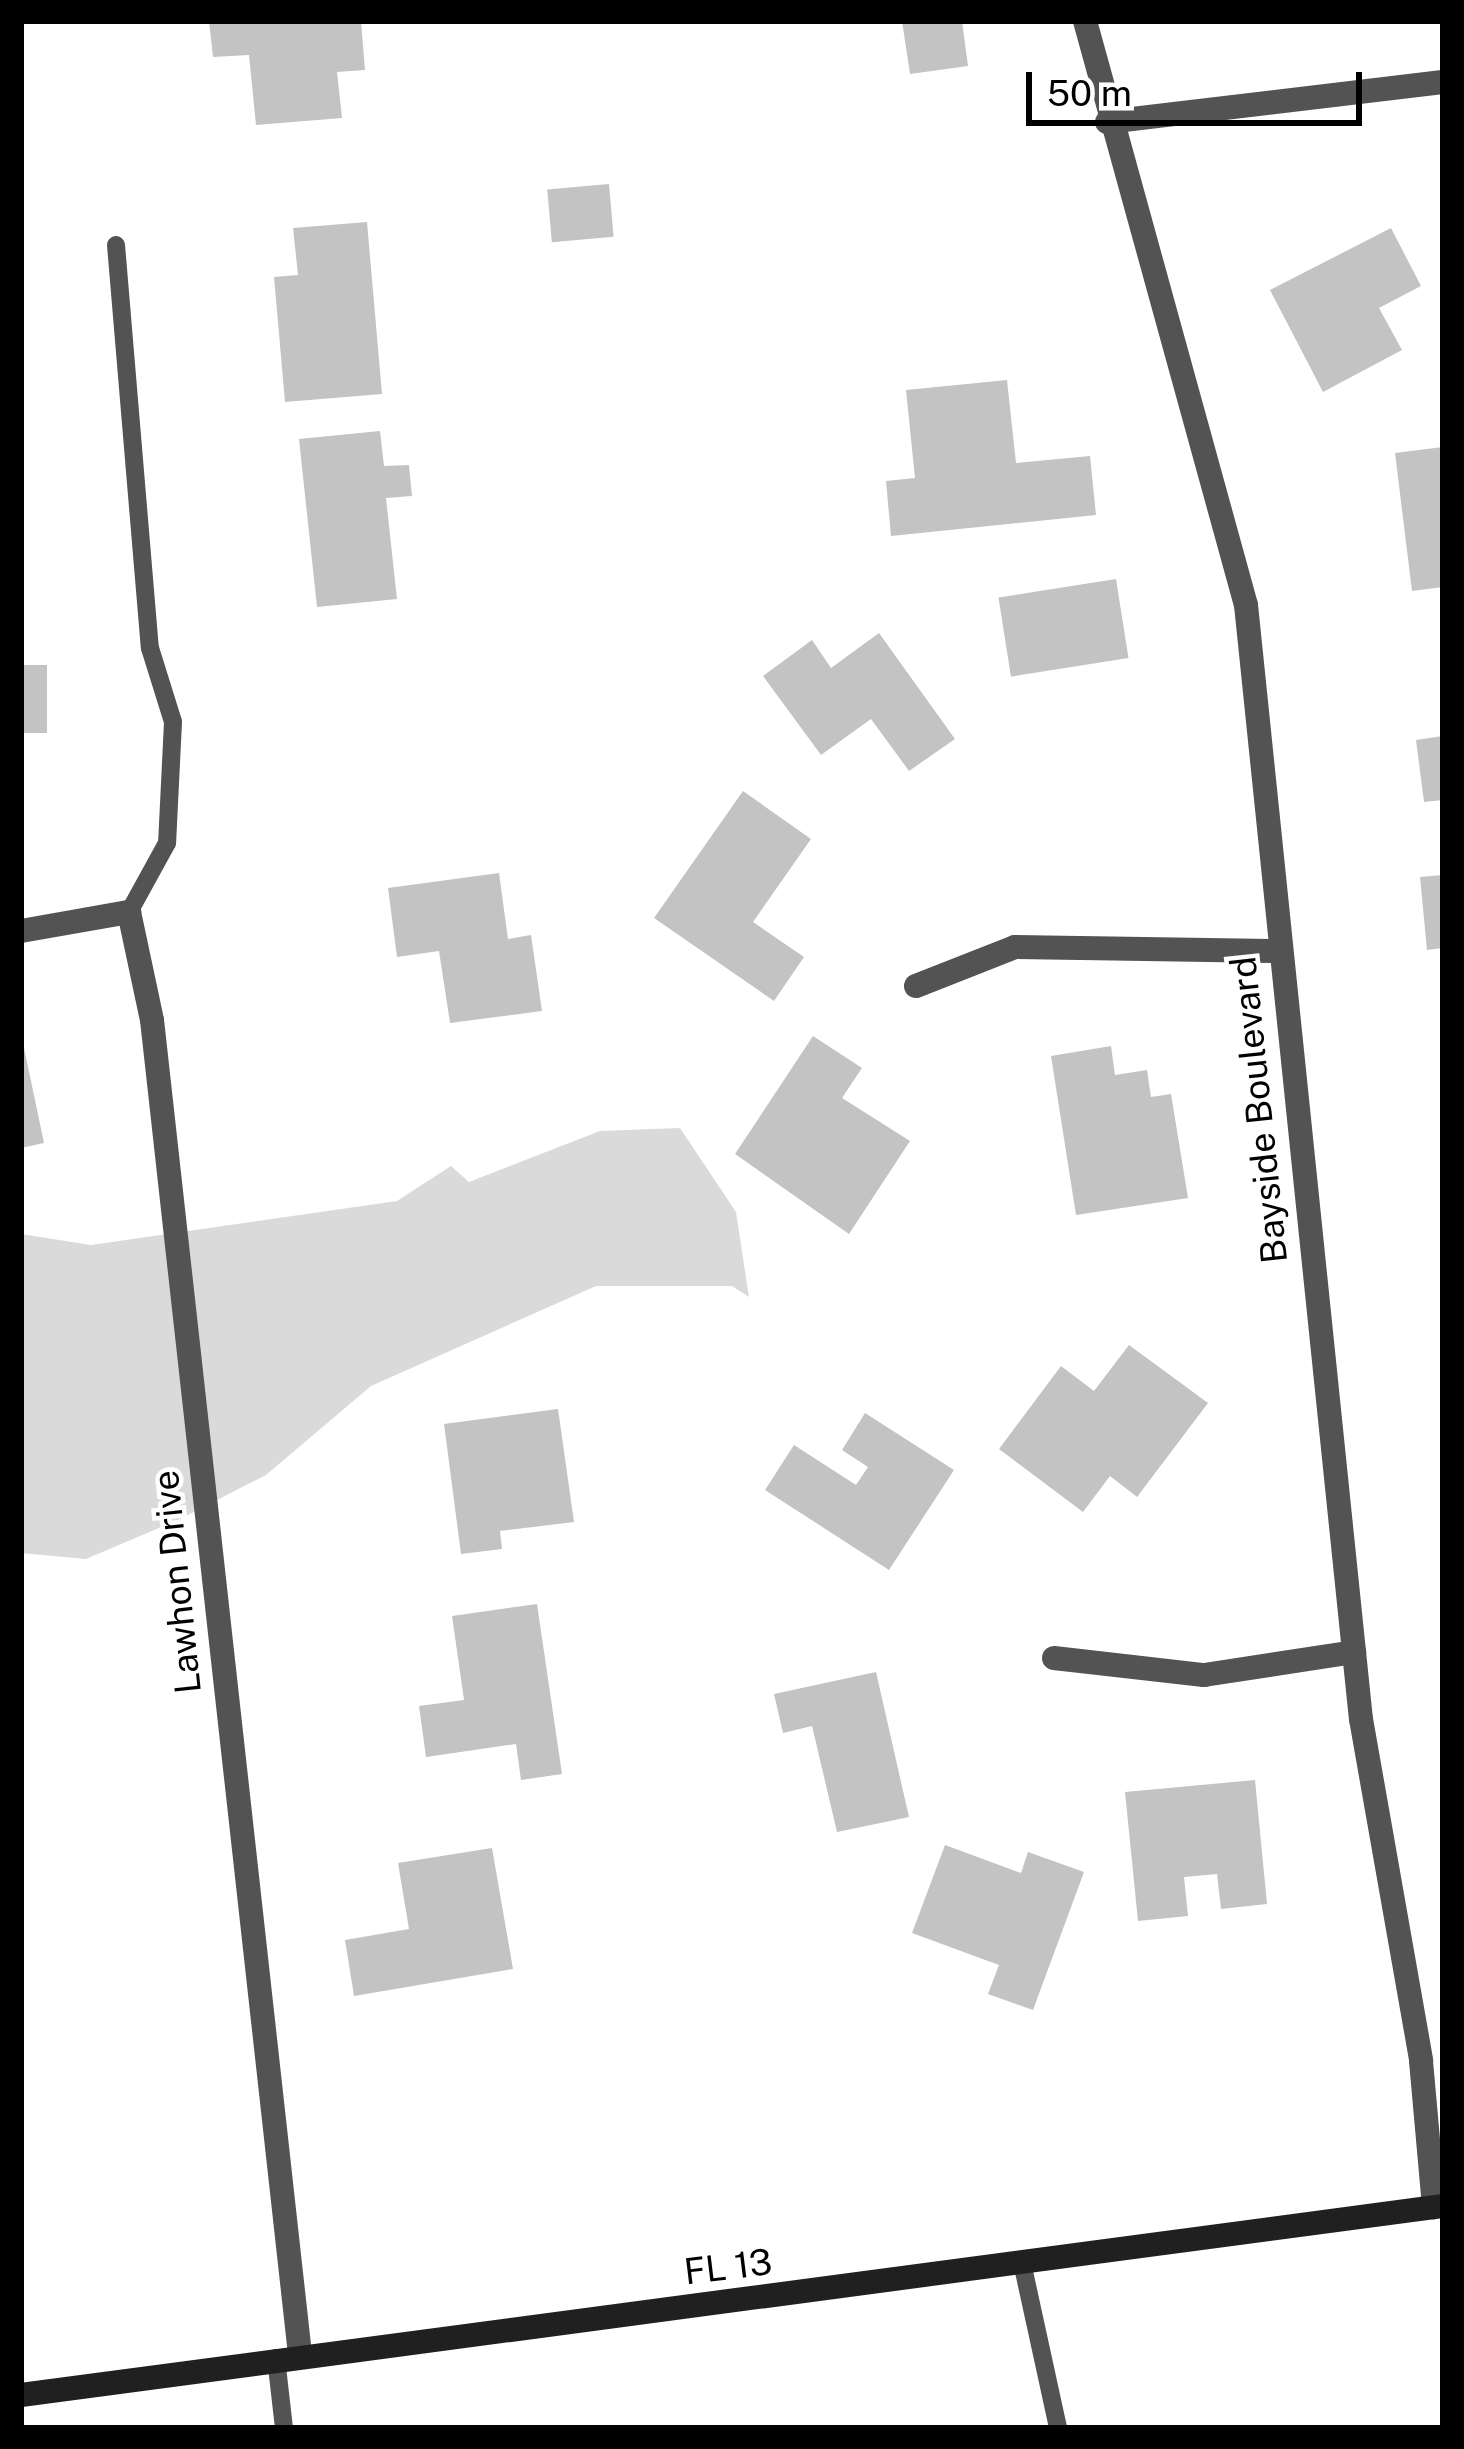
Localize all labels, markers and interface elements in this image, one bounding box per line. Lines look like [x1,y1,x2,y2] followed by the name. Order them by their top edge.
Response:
[1032,48,1368,122] scale bar
[1047,72,1132,114] text: 50 m
[1221,954,1297,1266] street label: Bayside Boulevard
[144,1468,210,1696] street label: Lawhon Drive
[682,2240,774,2294] street label: FL 13

